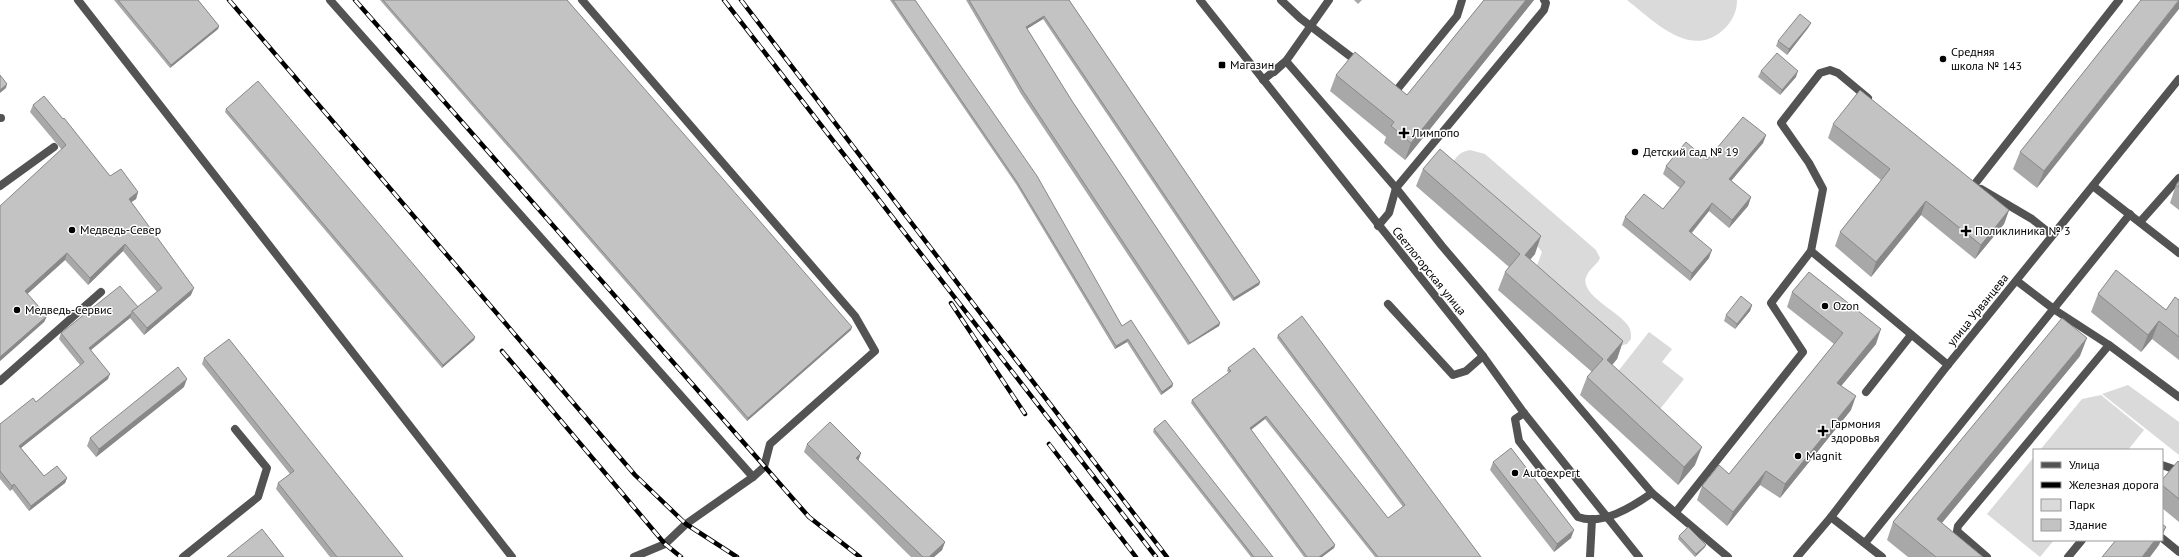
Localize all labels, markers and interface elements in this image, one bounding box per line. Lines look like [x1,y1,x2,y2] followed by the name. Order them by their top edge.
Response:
[1951,44,2022,73] place label: Средняя школа № 143
[1938,54,1948,64] marker: Средняя школа № 143
[1230,57,1274,72] place label: Магазин
[1217,60,1227,70] marker: Магазин
[1411,125,1459,140] place label: Лимпопо
[1399,128,1409,138] marker: Лимпопо
[1643,144,1739,159] place label: Детский сад № 19
[1630,147,1640,157] marker: Детский сад № 19
[80,222,161,237] place label: Медведь-Север
[1389,223,1470,318] street label: Светлогорская улица
[1975,223,2071,238] place label: Поликлиника № 3
[67,225,77,235] marker: Медведь-Север
[1960,225,1972,237] marker: Поликлиника № 3
[1944,270,2011,349] street label: улица Урванцева
[1833,298,1859,313] place label: Ozon
[1820,301,1830,311] marker: Ozon
[25,302,113,317] place label: Медведь-Сервис
[12,305,22,315] marker: Медведь-Сервис
[1831,416,1880,445] place label: Гармония здоровья
[1818,426,1828,436] marker: Гармония здоровья
[1806,448,1842,463] place label: Magnit
[2033,449,2163,541] legend
[1793,451,1803,461] marker: Magnit
[2069,457,2100,472] text: Улица
[1523,465,1580,480] place label: Autoexpert
[1510,468,1520,478] marker: Autoexpert
[2068,477,2159,492] text: Железная дорога
[2069,497,2095,512] text: Парк
[2069,517,2107,532] text: Здание

